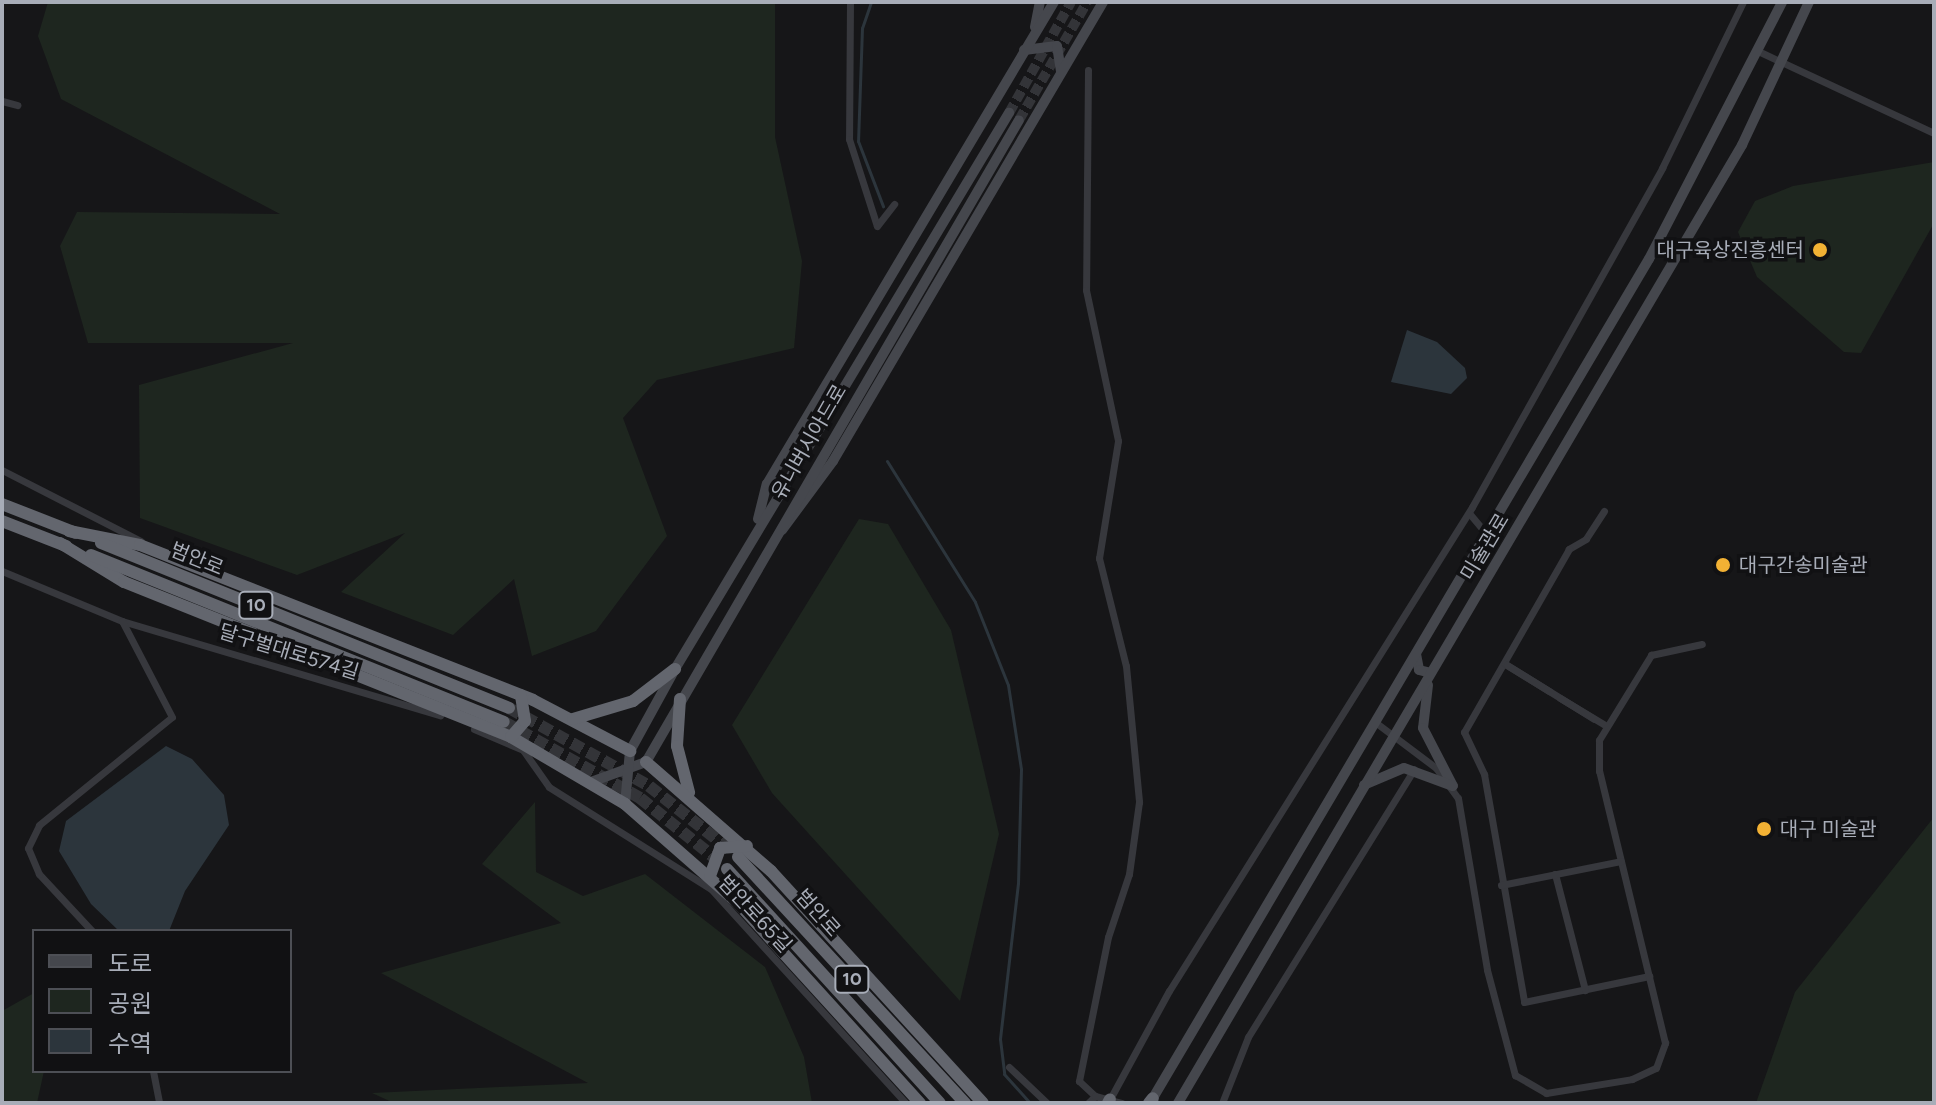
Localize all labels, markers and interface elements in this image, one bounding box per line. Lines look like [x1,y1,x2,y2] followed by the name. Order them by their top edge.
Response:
[1657,238,1804,262] place label: 대구육상진흥센터
[1811,241,1829,259] marker: 대구육상진흥센터
[766,380,852,504] street label: 유니버시아드로
[1456,509,1514,585] street label: 미술관로
[167,538,227,580] street label: 범안로
[1739,553,1868,577] place label: 대구간송미술관
[1714,556,1732,574] marker: 대구간송미술관
[238,591,274,619] road number: 10
[216,619,362,685] street label: 달구벌대로574길
[1780,817,1877,841] place label: 대구 미술관
[1755,820,1773,838] marker: 대구 미술관
[713,871,797,957] street label: 범안로65길
[791,884,845,942] street label: 범안로
[32,929,292,1073] legend
[108,949,152,978] text: 도로
[834,965,870,993] road number: 10
[108,989,152,1018] text: 공원
[108,1029,152,1058] text: 수역

